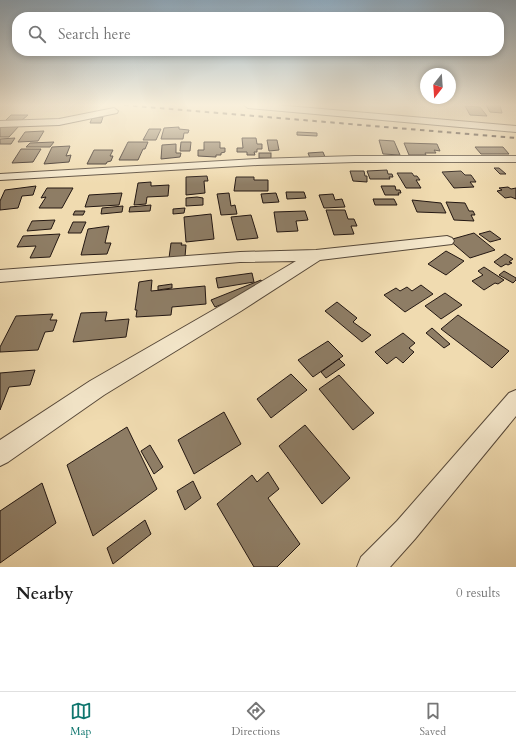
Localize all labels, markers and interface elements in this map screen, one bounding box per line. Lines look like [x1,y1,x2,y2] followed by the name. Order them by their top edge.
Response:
[12,12,504,56] search box
[26,23,48,45] icon: search
[58,24,131,44] text: Search here
[420,68,456,104] north arrow
[16,582,73,605] text: Nearby
[456,584,500,602] text: 0 results
[70,700,92,739] tab: Map
[231,700,280,739] tab: Directions
[420,700,446,739] tab: Saved

